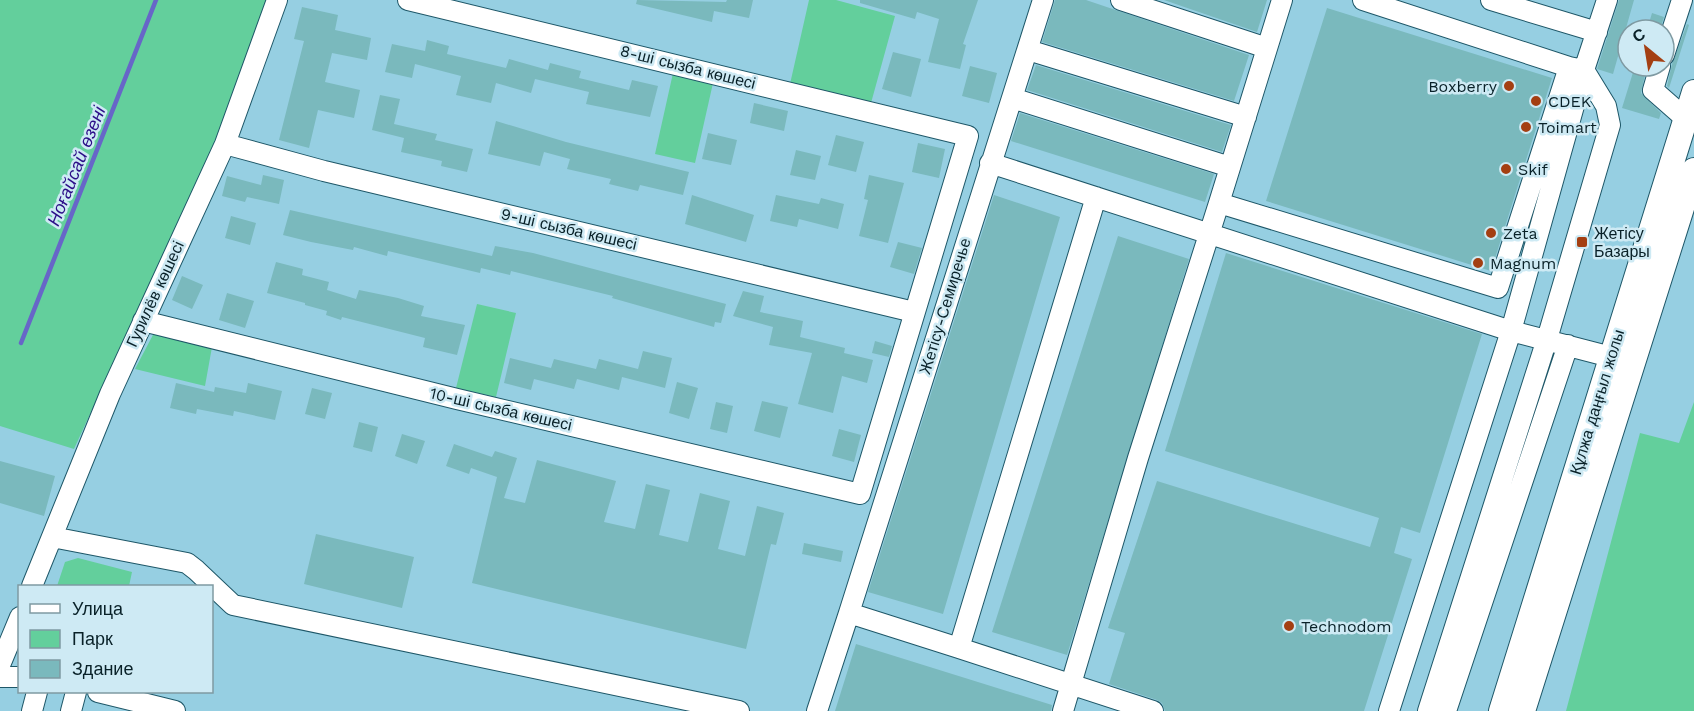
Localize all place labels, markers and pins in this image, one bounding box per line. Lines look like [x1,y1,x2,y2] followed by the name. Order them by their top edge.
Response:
[1428,77,1498,96] place label: Boxberry
[1502,79,1516,93] marker: Boxberry
[1548,92,1592,111] place label: CDEK
[1529,94,1543,108] marker: CDEK
[1538,118,1597,137] place label: Toimart
[1519,120,1533,134] marker: Toimart
[1518,160,1549,179] place label: Skif
[1499,162,1513,176] marker: Skif
[1503,224,1537,243] place label: Zeta
[1594,224,1650,261] place label: Жетісу Базары
[1484,226,1498,240] marker: Zeta
[1575,235,1589,249] marker: Жетісу Базары
[1490,254,1556,273] place label: Magnum
[1471,256,1485,270] marker: Magnum
[1301,617,1391,636] place label: Technodom
[1282,619,1296,633] marker: Technodom

